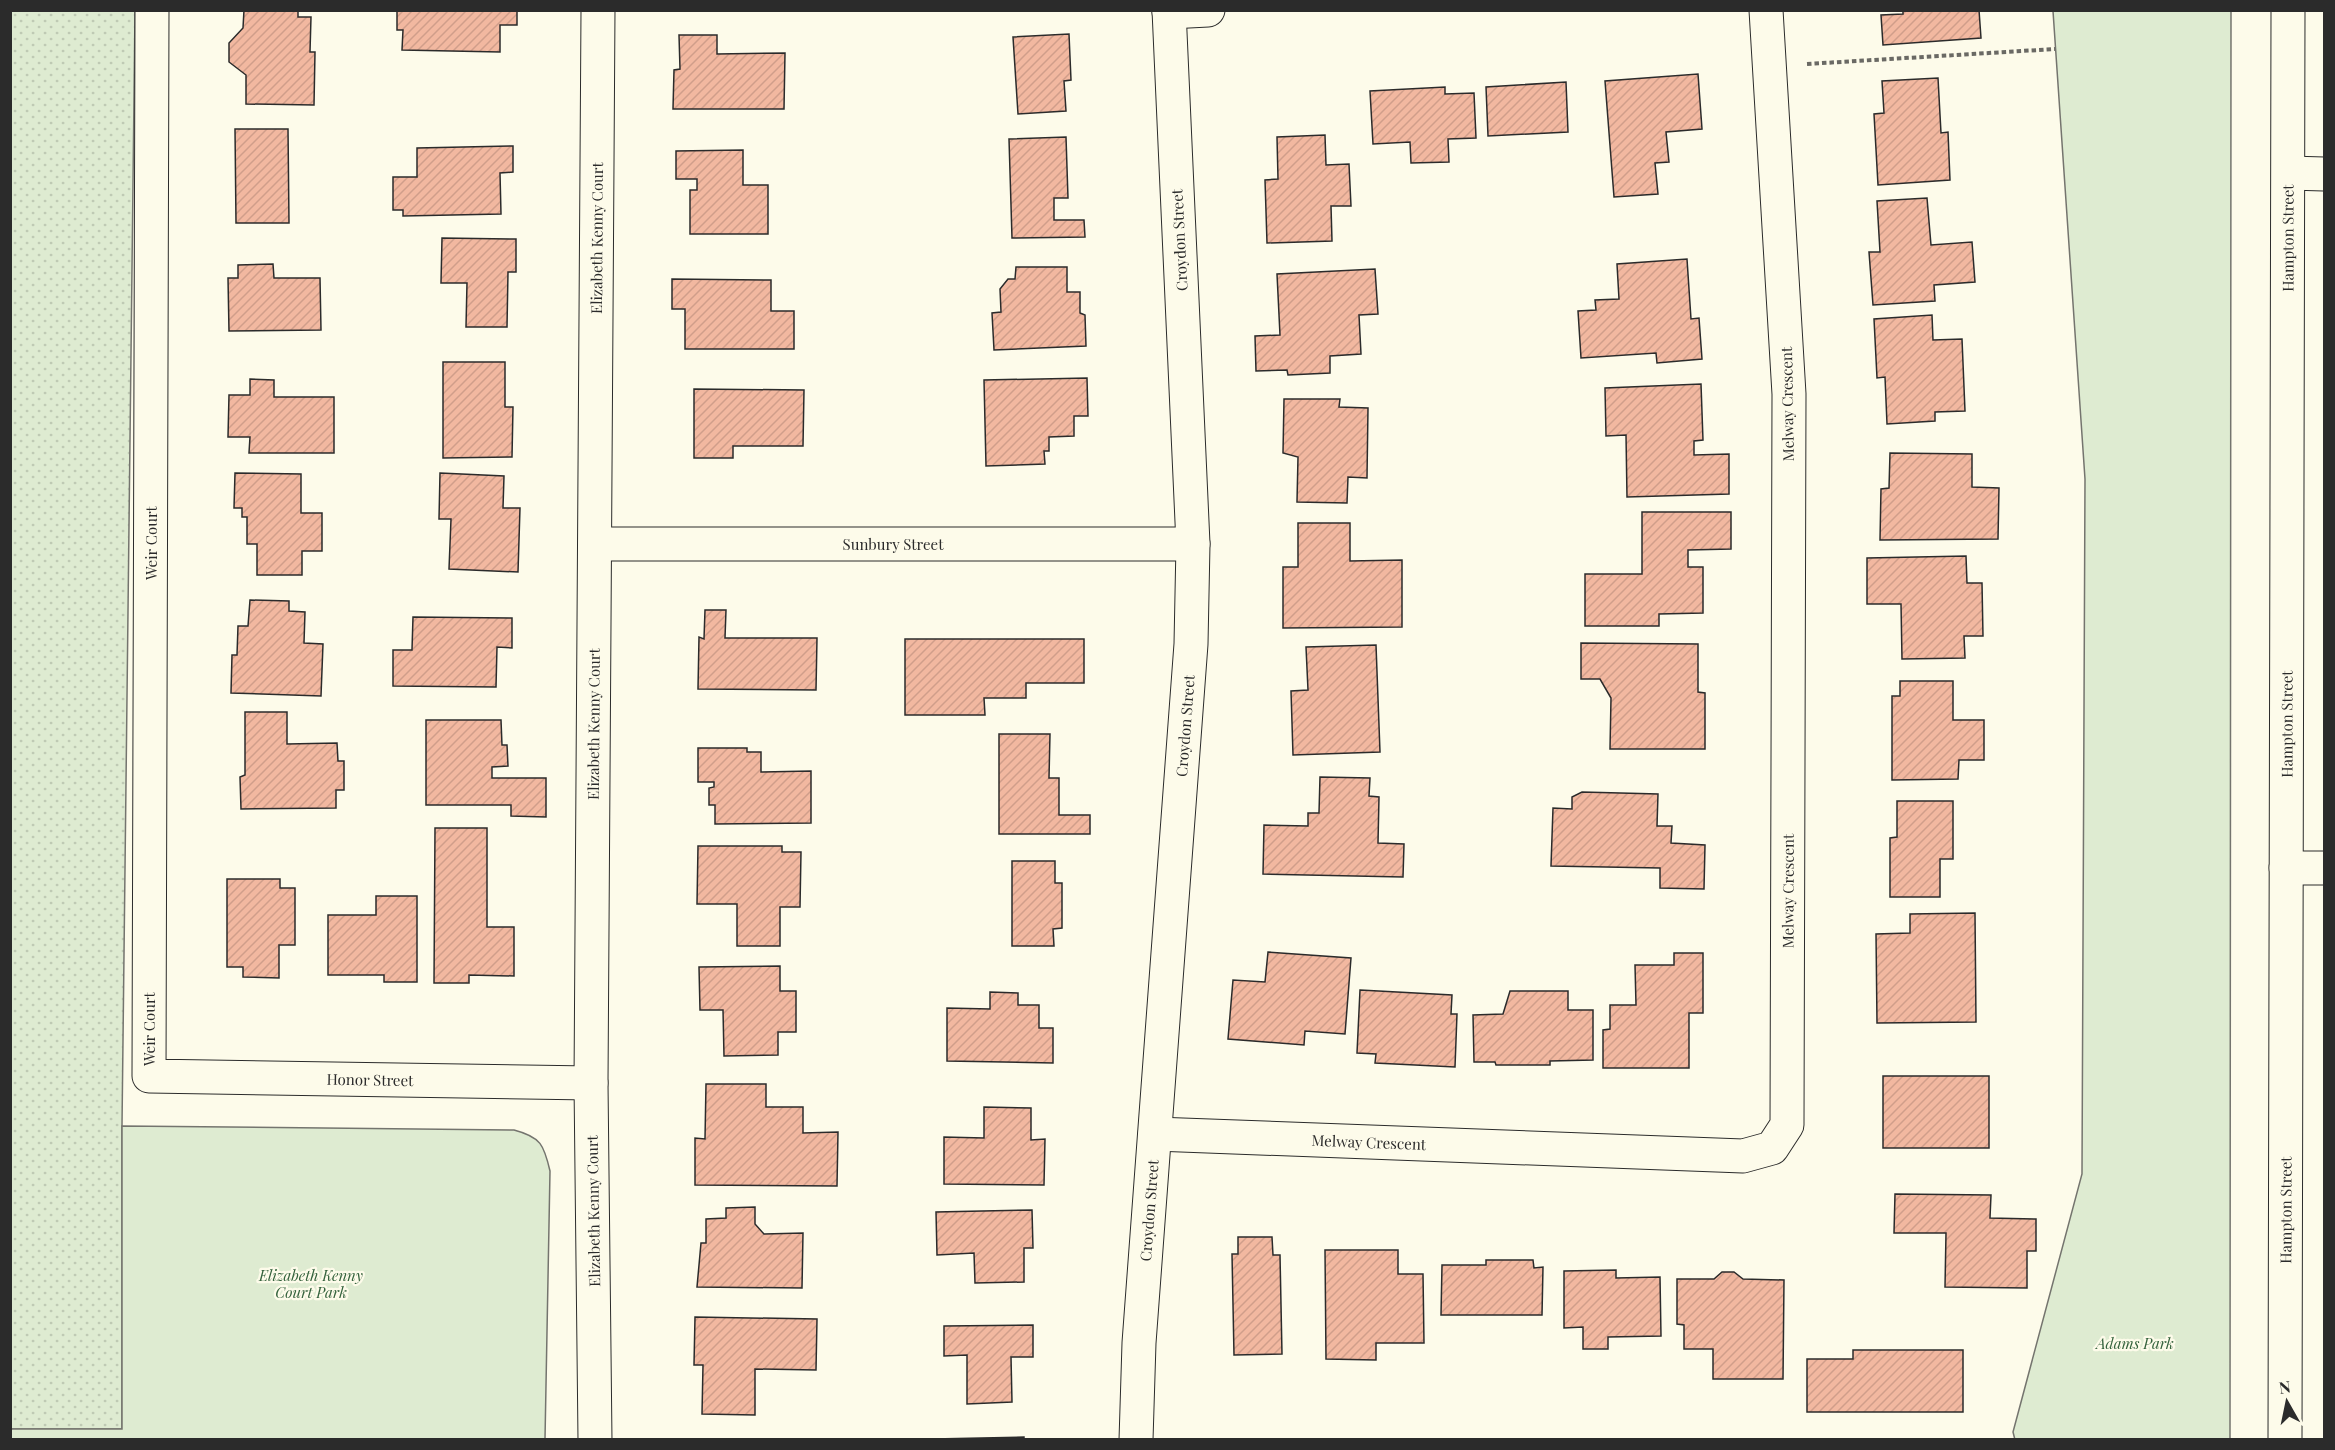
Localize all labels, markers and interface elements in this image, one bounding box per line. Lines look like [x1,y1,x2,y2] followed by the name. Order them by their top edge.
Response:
[586,161,607,314] street label: Elizabeth Kenny Court
[2277,184,2298,292] street label: Hampton Street
[1166,188,1192,292] street label: Croydon Street
[1776,346,1798,461] street label: Melway Crescent
[141,505,161,581] street label: Weir Court
[843,534,944,554] street label: Sunbury Street
[583,647,604,800] street label: Elizabeth Kenny Court
[2276,670,2297,778] street label: Hampton Street
[1171,673,1199,777] street label: Croydon Street
[1777,833,1798,948] street label: Melway Crescent
[139,991,159,1067] street label: Weir Court
[326,1069,414,1090] street label: Honor Street
[1311,1130,1427,1154] street label: Melway Crescent
[582,1134,604,1287] street label: Elizabeth Kenny Court
[2275,1156,2296,1264] street label: Hampton Street
[1135,1158,1163,1262] street label: Croydon Street
[258,1265,363,1302] park label: Elizabeth Kenny Court Park
[2094,1333,2174,1353] park label: Adams Park
[2257,1372,2317,1432] north arrow
[2277,1375,2292,1398] text: N

